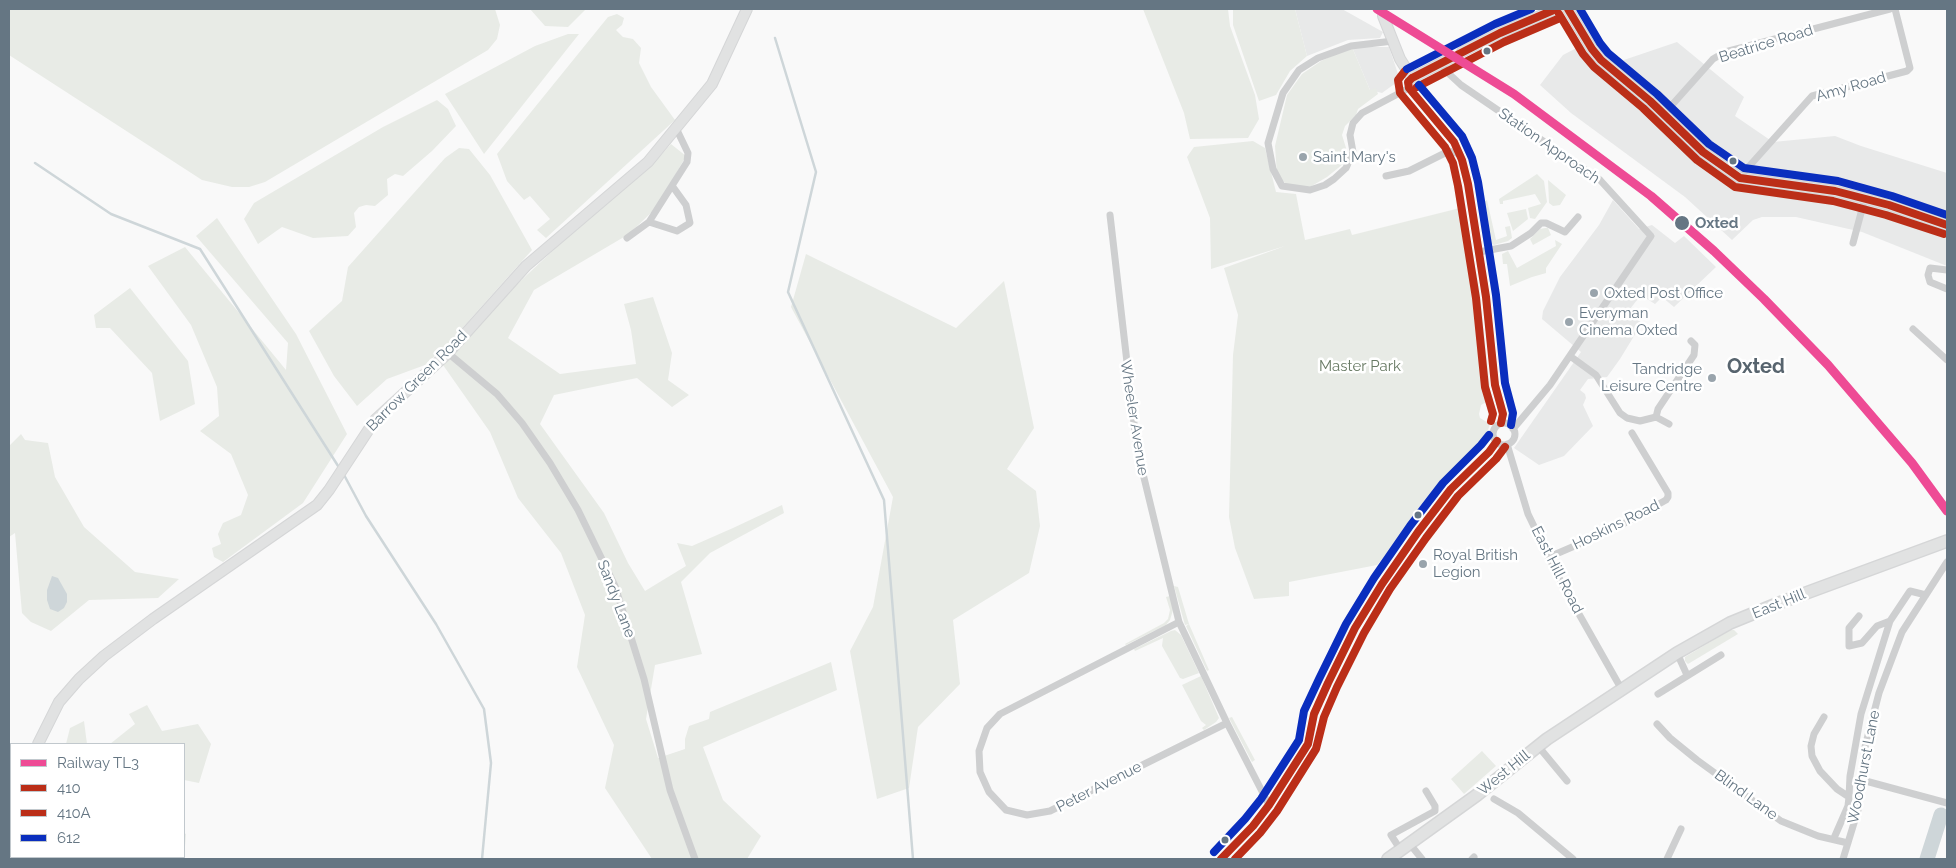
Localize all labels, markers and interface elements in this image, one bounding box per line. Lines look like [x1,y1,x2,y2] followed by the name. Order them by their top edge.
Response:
[1717,21,1815,67] street label: Beatrice Road
[1482,46,1492,56] unlabelled marker
[1814,68,1888,106] street label: Amy Road
[1495,104,1603,188] street label: Station Approach
[1313,148,1396,166] place label: Saint Mary's
[1297,151,1309,163] marker: Saint Mary's
[1728,156,1738,166] unlabelled marker
[1673,214,1691,232] marker: Oxted
[1695,214,1738,232] place label: Oxted
[1604,284,1723,302] place label: Oxted Post Office
[1588,287,1600,299] marker: Oxted Post Office
[1579,304,1678,339] place label: Everyman Cinema Oxted
[1563,316,1575,328] marker: Everyman Cinema Oxted
[363,327,471,435] street label: Barrow Green Road
[1727,355,1785,379] district label: Oxted
[1319,357,1401,375] park label: Master Park
[1116,359,1152,477] street label: Wheeler Avenue
[1601,360,1702,395] place label: Tandridge Leisure Centre
[1706,372,1718,384] marker: Tandridge Leisure Centre
[1570,496,1662,554] street label: Hoskins Road
[1413,510,1423,520] unlabelled marker
[1527,523,1587,617] street label: East Hill Road
[1433,546,1518,581] place label: Royal British Legion
[593,558,639,640] street label: Sandy Lane
[1417,558,1429,570] marker: Royal British Legion
[1750,585,1808,623] street label: East Hill
[1844,709,1884,825] street label: Woodhurst Lane
[10,743,185,858] legend
[1474,746,1534,800] street label: West Hill
[57,754,139,772] text: Railway TL3
[1053,758,1145,816] street label: Peter Avenue
[1711,766,1781,824] street label: Blind Lane
[57,779,81,797] text: 410
[57,804,91,822] text: 410A
[57,829,80,847] text: 612
[1220,835,1230,845] unlabelled marker

